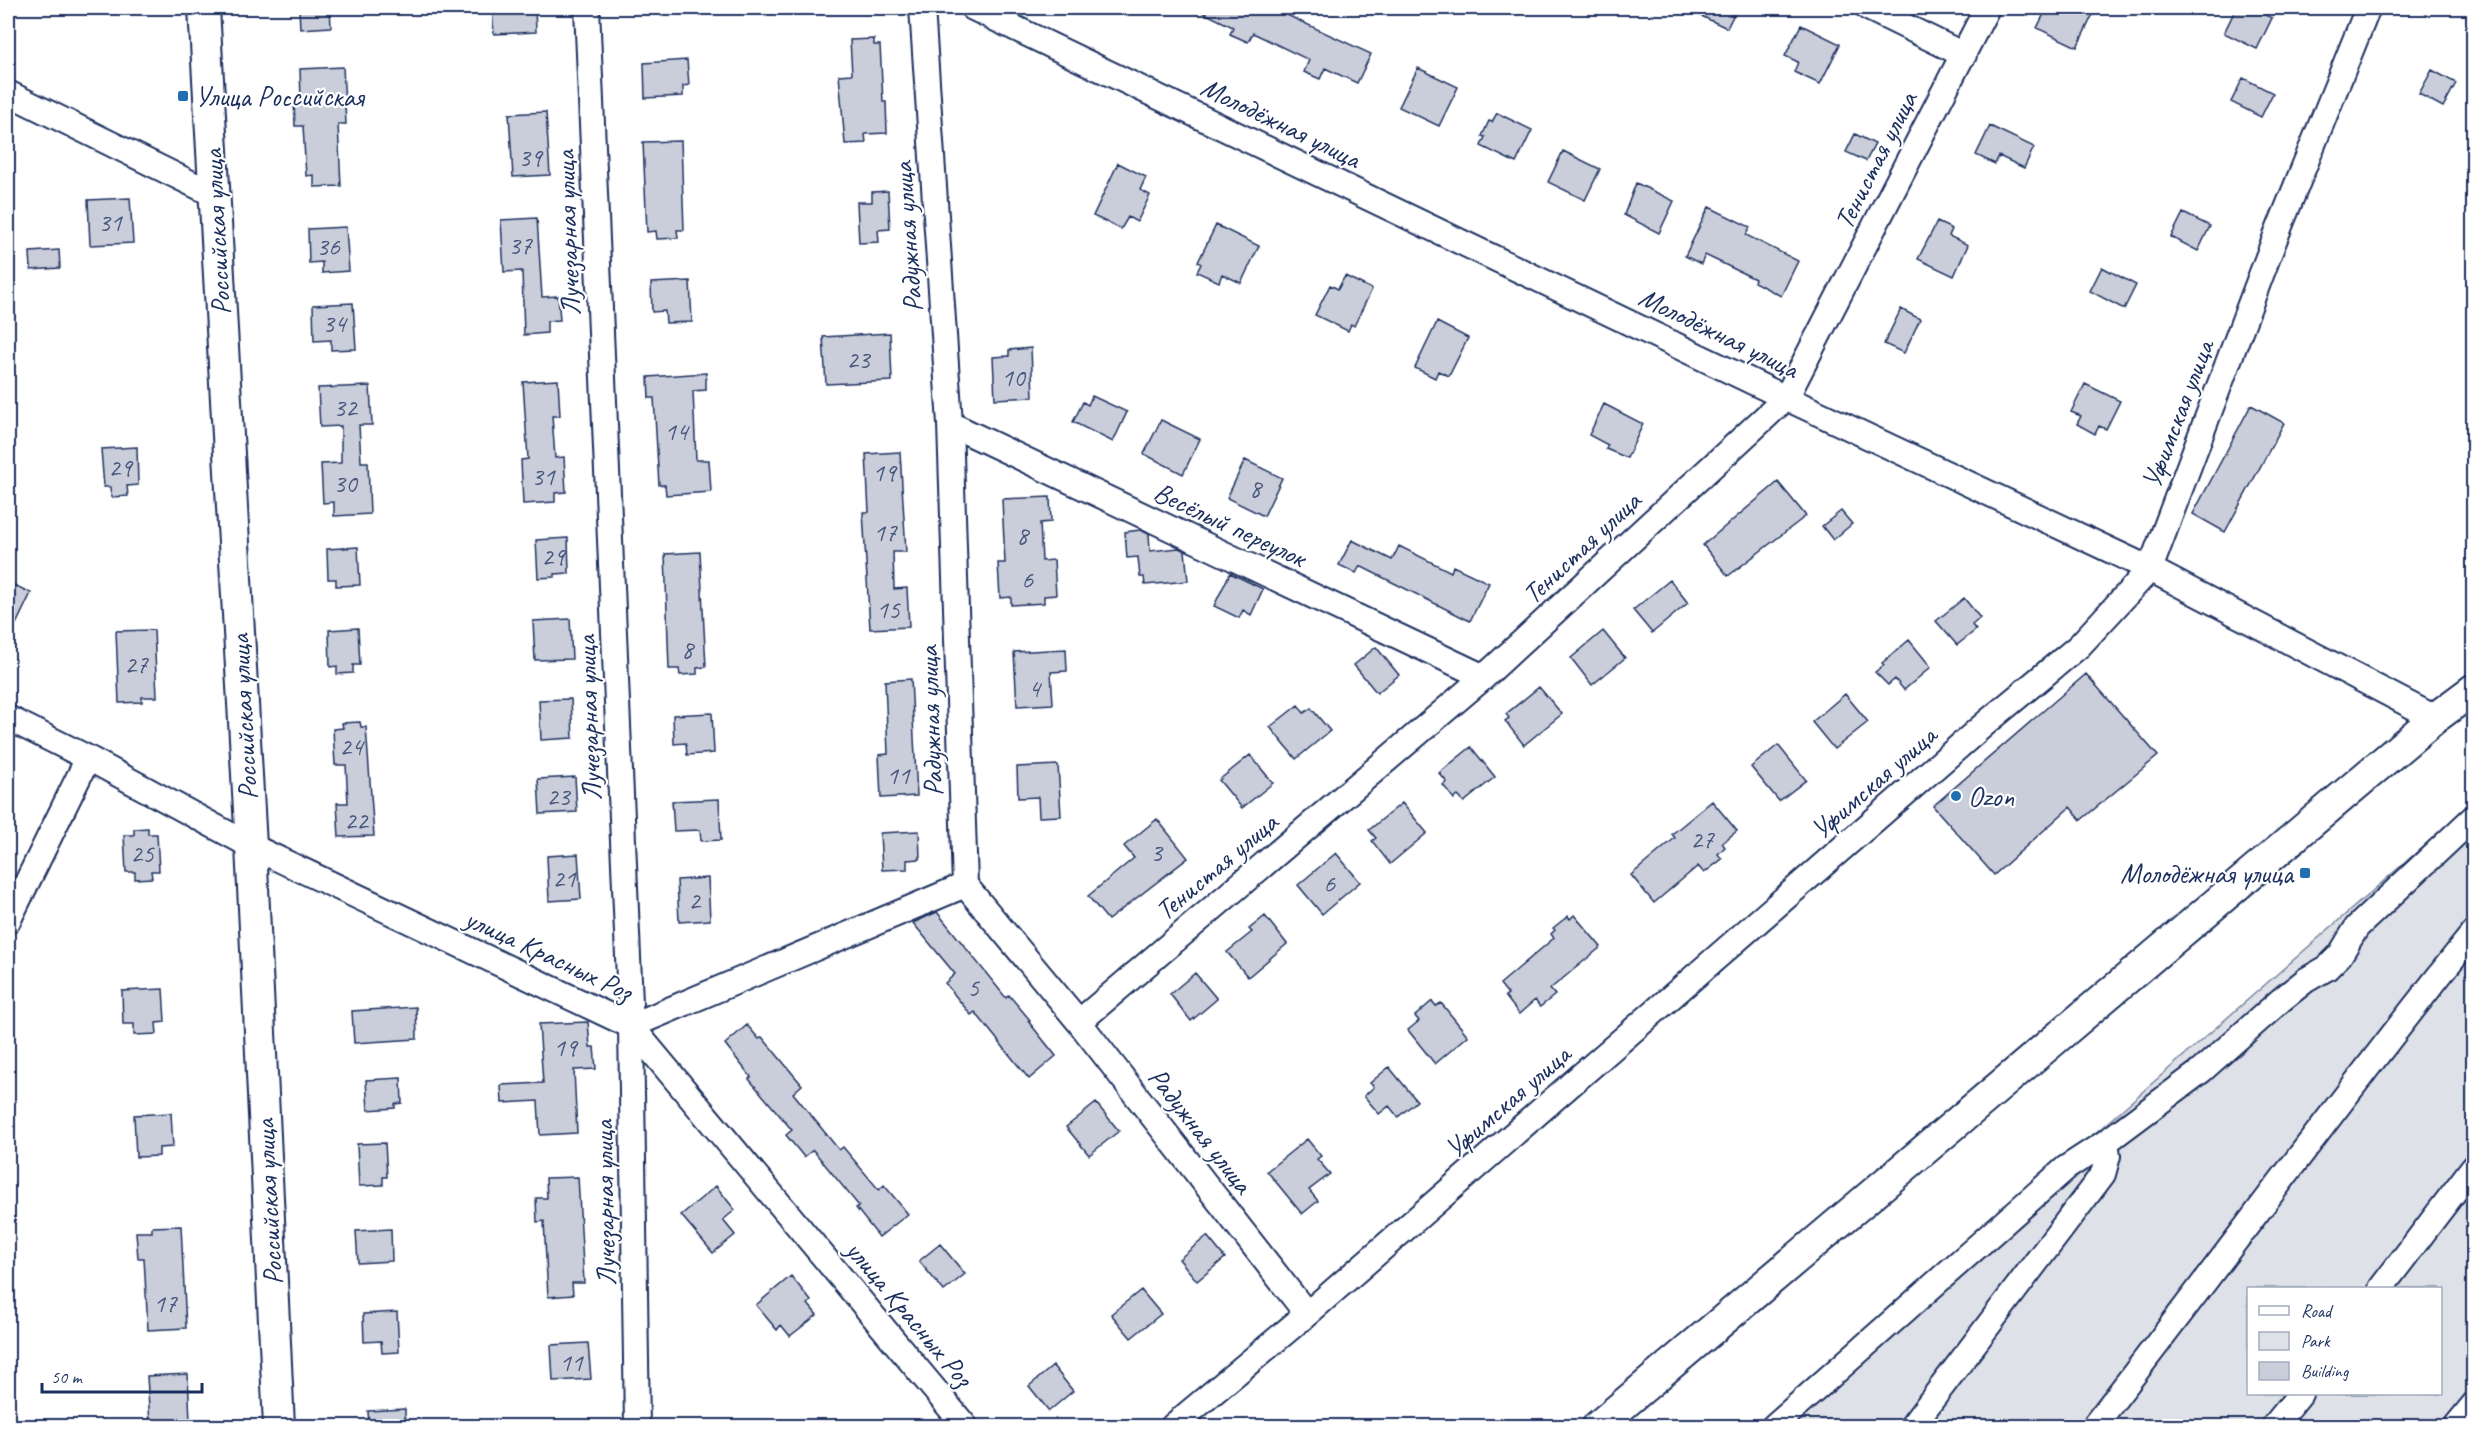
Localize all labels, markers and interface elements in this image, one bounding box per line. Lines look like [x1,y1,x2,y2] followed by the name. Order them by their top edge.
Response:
[1195,69,1368,177] street label: Молодёжная улица
[195,79,366,114] place label: Улица Российская
[1826,84,1926,235] street label: Тенистая улица
[176,89,190,103] marker: Улица Российская
[518,141,544,174] house number: 39
[195,147,238,316] street label: Российская улица
[547,148,588,316] street label: Лучезарная улица
[885,159,930,313] street label: Радужная улица
[98,206,123,239] house number: 31
[508,229,533,262] house number: 37
[316,230,341,263] house number: 36
[1633,279,1806,387] street label: Молодёжная улица
[322,307,348,340] house number: 34
[2133,333,2223,493] street label: Уфимская улица
[846,343,872,376] house number: 23
[1001,361,1027,394] house number: 10
[333,391,359,424] house number: 32
[664,415,690,448] house number: 14
[108,451,134,484] house number: 29
[872,456,898,489] house number: 19
[531,460,556,493] house number: 31
[333,467,359,500] house number: 30
[1249,472,1263,505] house number: 8
[1148,474,1314,576] street label: Весёлый переулок
[1515,483,1649,611] street label: Тенистая улица
[873,516,898,549] house number: 17
[1016,519,1030,552] house number: 8
[541,540,567,573] house number: 29
[1021,563,1034,596] house number: 6
[876,593,901,626] house number: 15
[222,632,265,801] street label: Российская улица
[568,633,609,801] street label: Лучезарная улица
[681,633,695,666] house number: 8
[910,644,951,797] street label: Радужная улица
[124,648,149,681] house number: 27
[1028,672,1042,705] house number: 4
[1803,717,1945,847] street label: Уфимская улица
[339,730,365,763] house number: 24
[886,759,911,792] house number: 11
[1968,779,2014,814] place label: Ozon
[546,780,572,813] house number: 23
[1949,789,1963,803] marker: Ozon
[344,804,370,837] house number: 22
[1148,804,1286,928] street label: Тенистая улица
[1690,823,1715,856] house number: 27
[1150,836,1164,869] house number: 3
[130,837,155,870] house number: 25
[2120,856,2295,891] place label: Молодёжная улица
[552,862,577,895] house number: 21
[2298,866,2312,880] marker: Молодёжная улица
[1323,867,1336,900] house number: 6
[688,884,702,917] house number: 2
[458,900,640,1009] street label: улица Красных Роз
[967,971,980,1004] house number: 5
[553,1031,579,1064] house number: 19
[1437,1036,1579,1166] street label: Уфимская улица
[1141,1060,1262,1202] street label: Радужная улица
[247,1117,290,1286] street label: Российская улица
[586,1118,623,1286] street label: Лучезарная улица
[837,1231,982,1395] street label: улица Красных Роз
[153,1287,178,1320] house number: 17
[2247,1287,2442,1395] legend
[2301,1300,2334,1322] text: Road
[2301,1330,2331,1352] text: Park
[559,1346,584,1379] house number: 11
[42,1356,202,1394] scale bar
[2301,1360,2350,1382] text: Building
[51,1366,84,1388] text: 50 m

